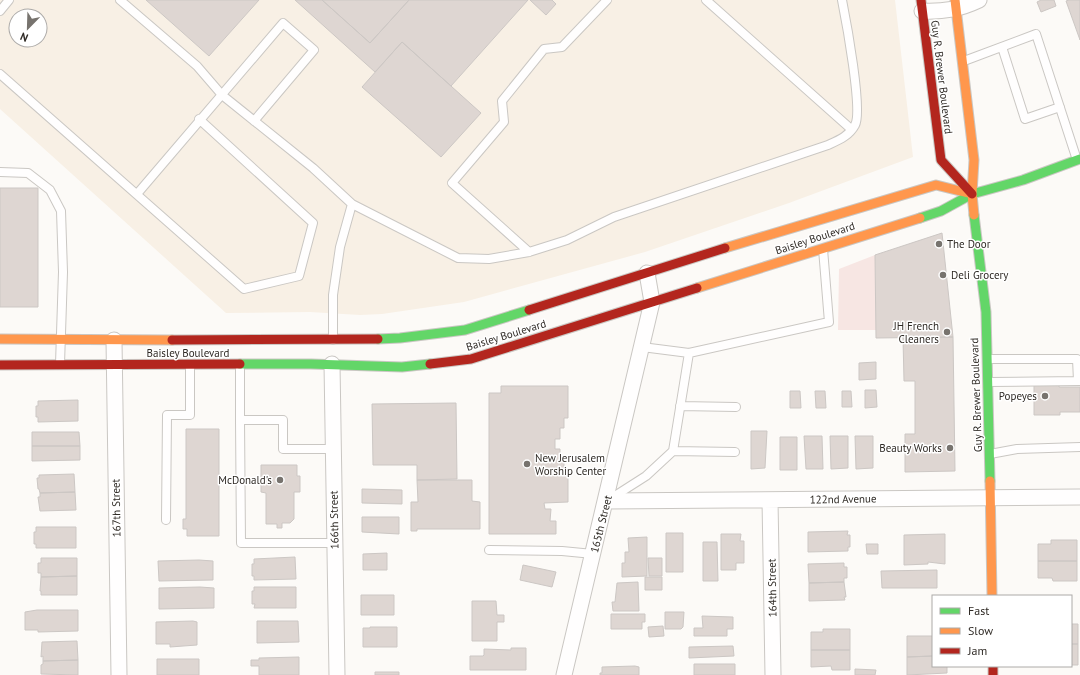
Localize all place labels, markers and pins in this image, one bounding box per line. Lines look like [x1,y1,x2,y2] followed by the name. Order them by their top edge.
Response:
[947,237,991,251] place label: The Door
[934,239,944,249] marker: The Door
[951,268,1009,282] place label: Deli Grocery
[938,270,948,280] marker: Deli Grocery
[892,319,939,346] place label: JH French Cleaners
[942,327,952,337] marker: JH French Cleaners
[999,389,1037,403] place label: Popeyes
[1040,391,1050,401] marker: Popeyes
[879,441,942,455] place label: Beauty Works
[945,443,955,453] marker: Beauty Works
[535,451,606,478] place label: New Jerusalem Worship Center
[522,459,532,469] marker: New Jerusalem Worship Center
[218,473,272,487] place label: McDonald's
[275,475,285,485] marker: McDonald's

